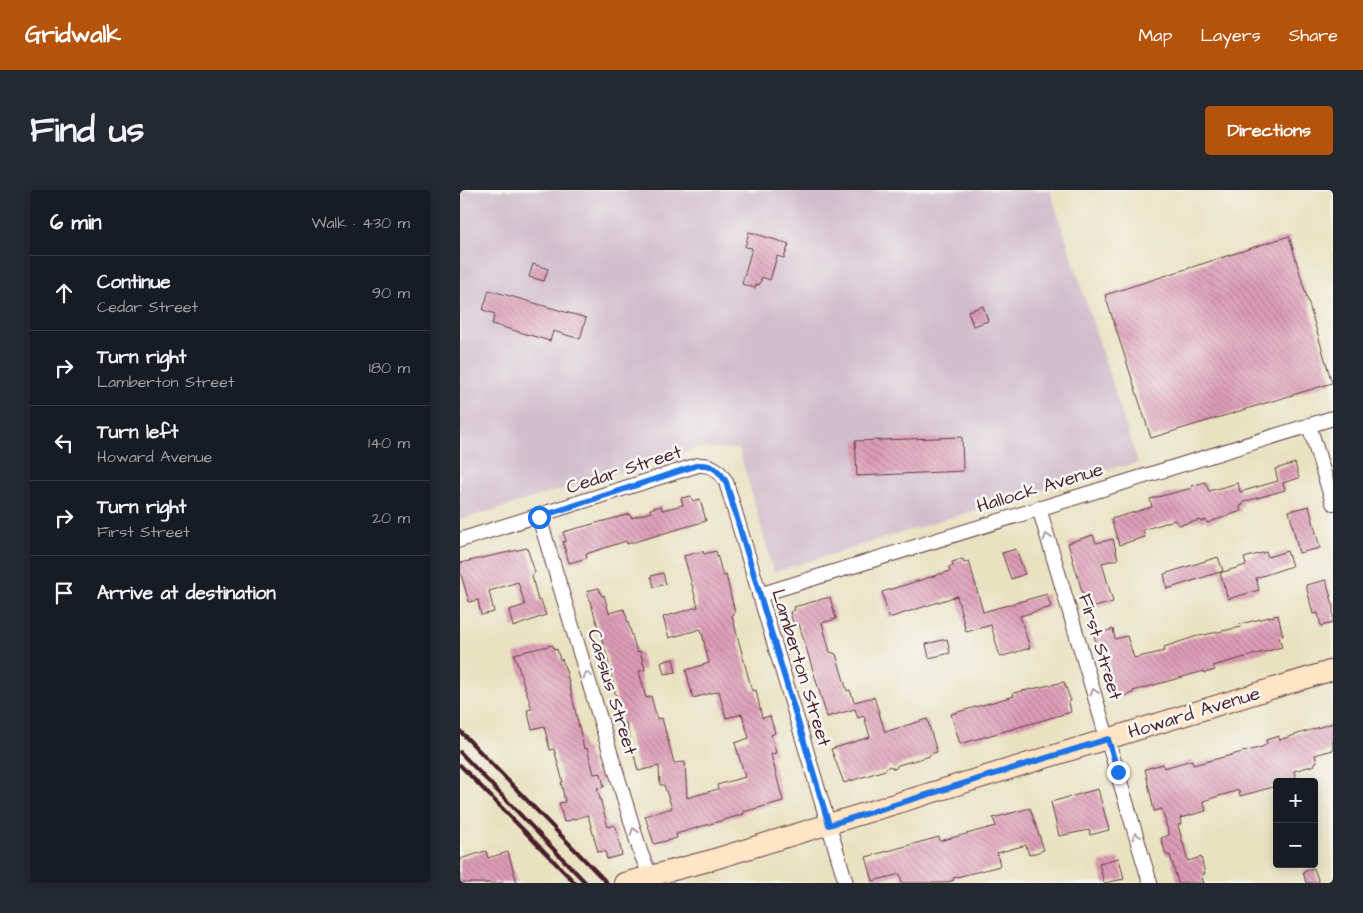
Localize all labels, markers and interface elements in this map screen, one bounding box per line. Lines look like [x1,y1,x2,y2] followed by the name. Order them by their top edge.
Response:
[25,18,121,52] text: Gridwalk
[1138,23,1172,48] text: Map
[1200,23,1261,48] text: Layers
[1289,23,1338,48] text: Share
[30,106,144,155] text: Find us
[1205,106,1333,155] button: Directions
[50,208,102,237] text: 6 min
[311,212,410,234] text: Walk · 430 m
[97,269,171,296] text: Continue
[50,279,78,307] icon: ahead
[372,282,410,304] text: 90 m
[97,296,198,318] text: Cedar Street
[97,344,186,371] text: Turn right
[50,354,78,382] icon: right
[369,357,410,379] text: 180 m
[97,371,234,393] text: Lamberton Street
[97,419,178,446] text: Turn left
[50,429,78,457] icon: left
[368,432,410,454] text: 140 m
[563,439,685,501] street label: Cedar Street
[97,446,212,468] text: Howard Avenue
[973,456,1107,520] street label: Hallock Avenue
[97,494,186,521] text: Turn right
[50,504,78,532] icon: right
[528,506,551,529] route start
[372,507,410,529] text: 20 m
[97,521,190,543] text: First Street
[1042,533,1052,542] one-way arrow
[50,579,78,607] icon: arrive
[97,580,276,607] text: Arrive at destination
[764,586,838,750] street label: Lamberton Street
[1071,590,1129,704] street label: First Street
[580,626,644,759] street label: Cassius Street
[583,672,593,680] one-way arrow
[1125,680,1263,746] street label: Howard Avenue
[1089,689,1099,697] one-way arrow
[1107,761,1130,784] route end
[1273,778,1318,868] map controls
[1273,778,1318,823] button: +
[1273,823,1318,868] button: −
[630,827,640,835] one-way arrow
[1132,833,1142,841] one-way arrow

